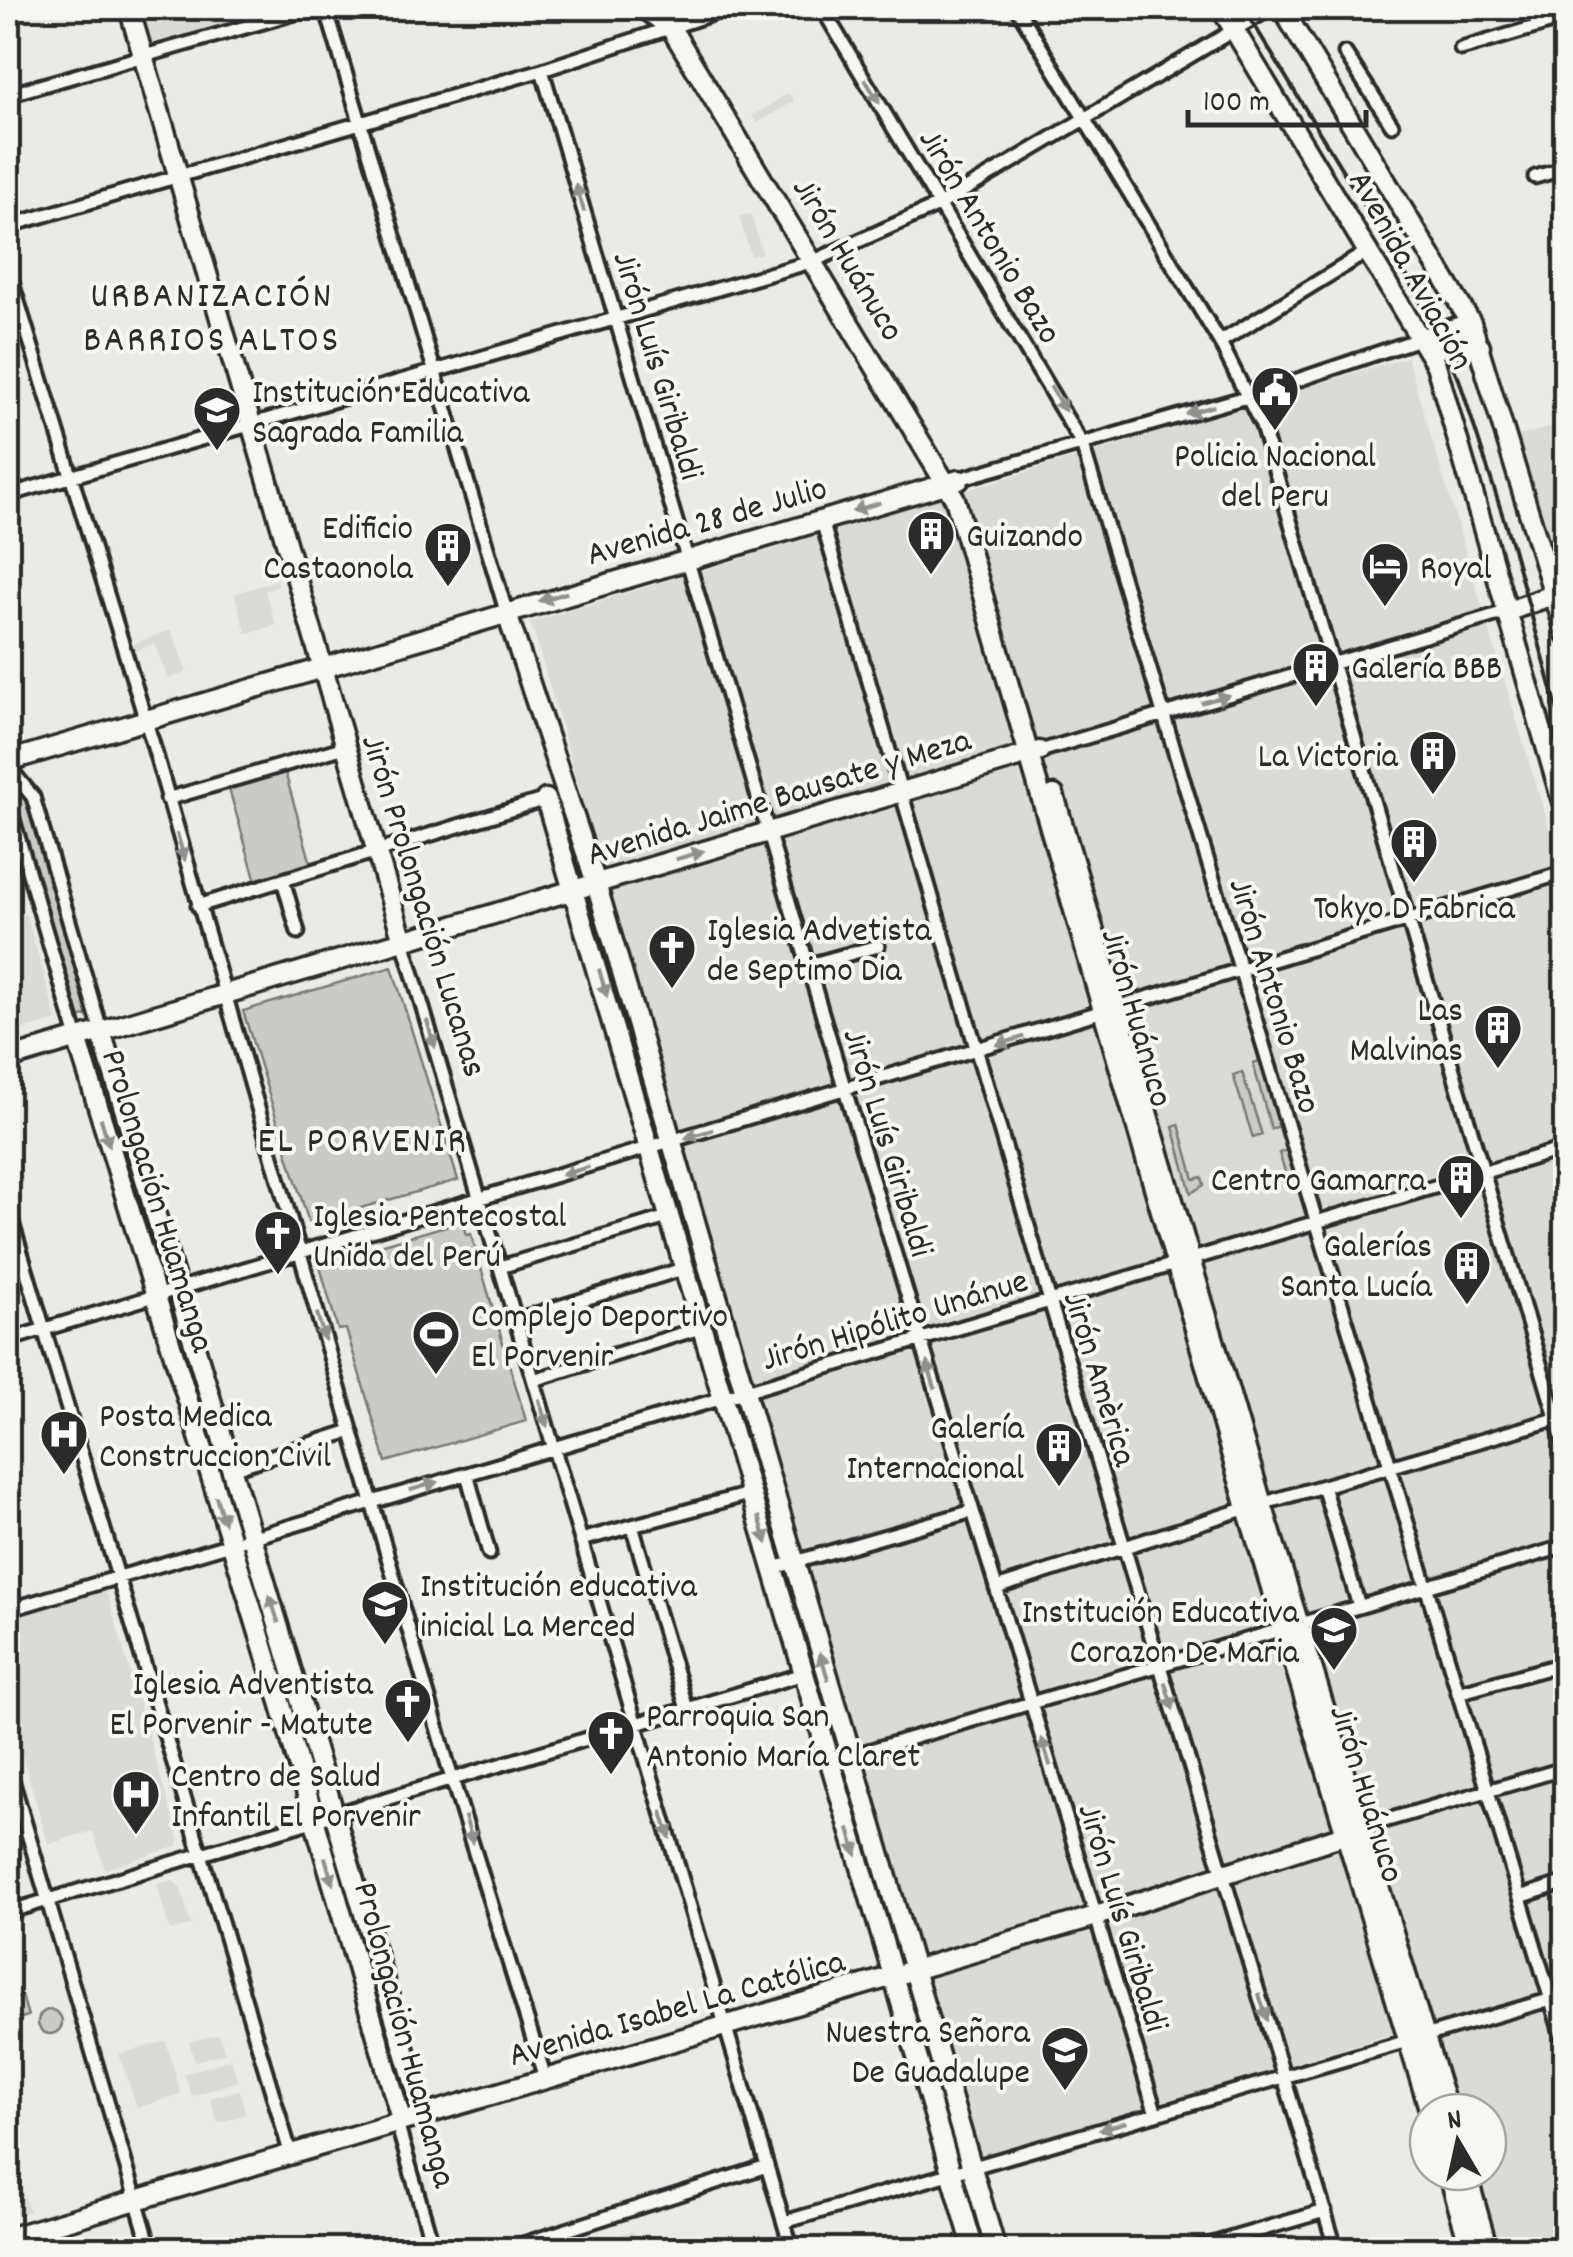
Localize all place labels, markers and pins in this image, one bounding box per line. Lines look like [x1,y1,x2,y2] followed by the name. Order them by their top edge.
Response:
[1249,364,1301,432] public building icon: Policia Nacional del Peru
[252,370,530,460] place label: Institución Educativa Sagrada Familia
[191,384,243,452] school or university icon: Institución Educativa Sagrada Familia
[1174,434,1376,524] place label: Policia Nacional del Peru
[263,506,414,596] place label: Edificio Castaonola
[905,508,957,576] building icon: Guizando
[966,514,1083,564] place label: Guizando
[422,520,474,588] building icon: Edificio Castaonola
[1359,540,1411,608] hotel icon: Royal
[1420,546,1492,596] place label: Royal
[1290,640,1342,708] building icon: Galería BBB
[1351,646,1502,696] place label: Galería BBB
[1407,728,1459,796] building icon: La Victoria
[1258,734,1399,784] place label: La Victoria
[1388,816,1440,884] building icon: Tokyo D Fabrica
[1313,886,1515,936] place label: Tokyo D Fabrica
[707,908,932,998] place label: Iglesia Advetista de Septimo Dia
[646,922,698,990] church icon: Iglesia Advetista de Septimo Dia
[1349,988,1463,1078] place label: Las Malvinas
[1472,1002,1524,1070] building icon: Las Malvinas
[1435,1152,1487,1220] building icon: Centro Gamarra
[1211,1158,1427,1208] place label: Centro Gamarra
[313,1194,566,1284] place label: Iglesia Pentecostal Unida del Perú
[252,1208,304,1276] church icon: Iglesia Pentecostal Unida del Perú
[1280,1224,1433,1314] place label: Galerías Santa Lucía
[1441,1238,1493,1306] building icon: Galerías Santa Lucía
[471,1294,728,1384] place label: Complejo Deportivo El Porvenir
[410,1308,462,1376] sports icon: Complejo Deportivo El Porvenir
[99,1394,331,1484] place label: Posta Medica Construccion Civil
[846,1406,1025,1496] place label: Galería Internacional
[38,1408,90,1476] hospital icon: Posta Medica Construccion Civil
[1033,1420,1085,1488] building icon: Galería Internacional
[420,1564,698,1654] place label: Institución educativa inicial La Merced
[359,1578,411,1646] school or university icon: Institución educativa inicial La Merced
[1021,1590,1300,1680] place label: Institución Educativa Corazon De Maria
[1308,1604,1360,1672] school or university icon: Institución Educativa Corazon De Maria
[110,1662,374,1752] place label: Iglesia Adventista El Porvenir - Matute
[382,1676,434,1744] church icon: Iglesia Adventista El Porvenir - Matute
[646,1694,920,1784] place label: Parroquia San Antonio María Claret
[585,1708,637,1776] church icon: Parroquia San Antonio María Claret
[171,1754,421,1844] place label: Centro de Salud Infantil El Porvenir
[110,1768,162,1836] hospital icon: Centro de Salud Infantil El Porvenir
[825,2010,1031,2100] place label: Nuestra Señora De Guadalupe
[1039,2024,1091,2092] school or university icon: Nuestra Señora De Guadalupe

